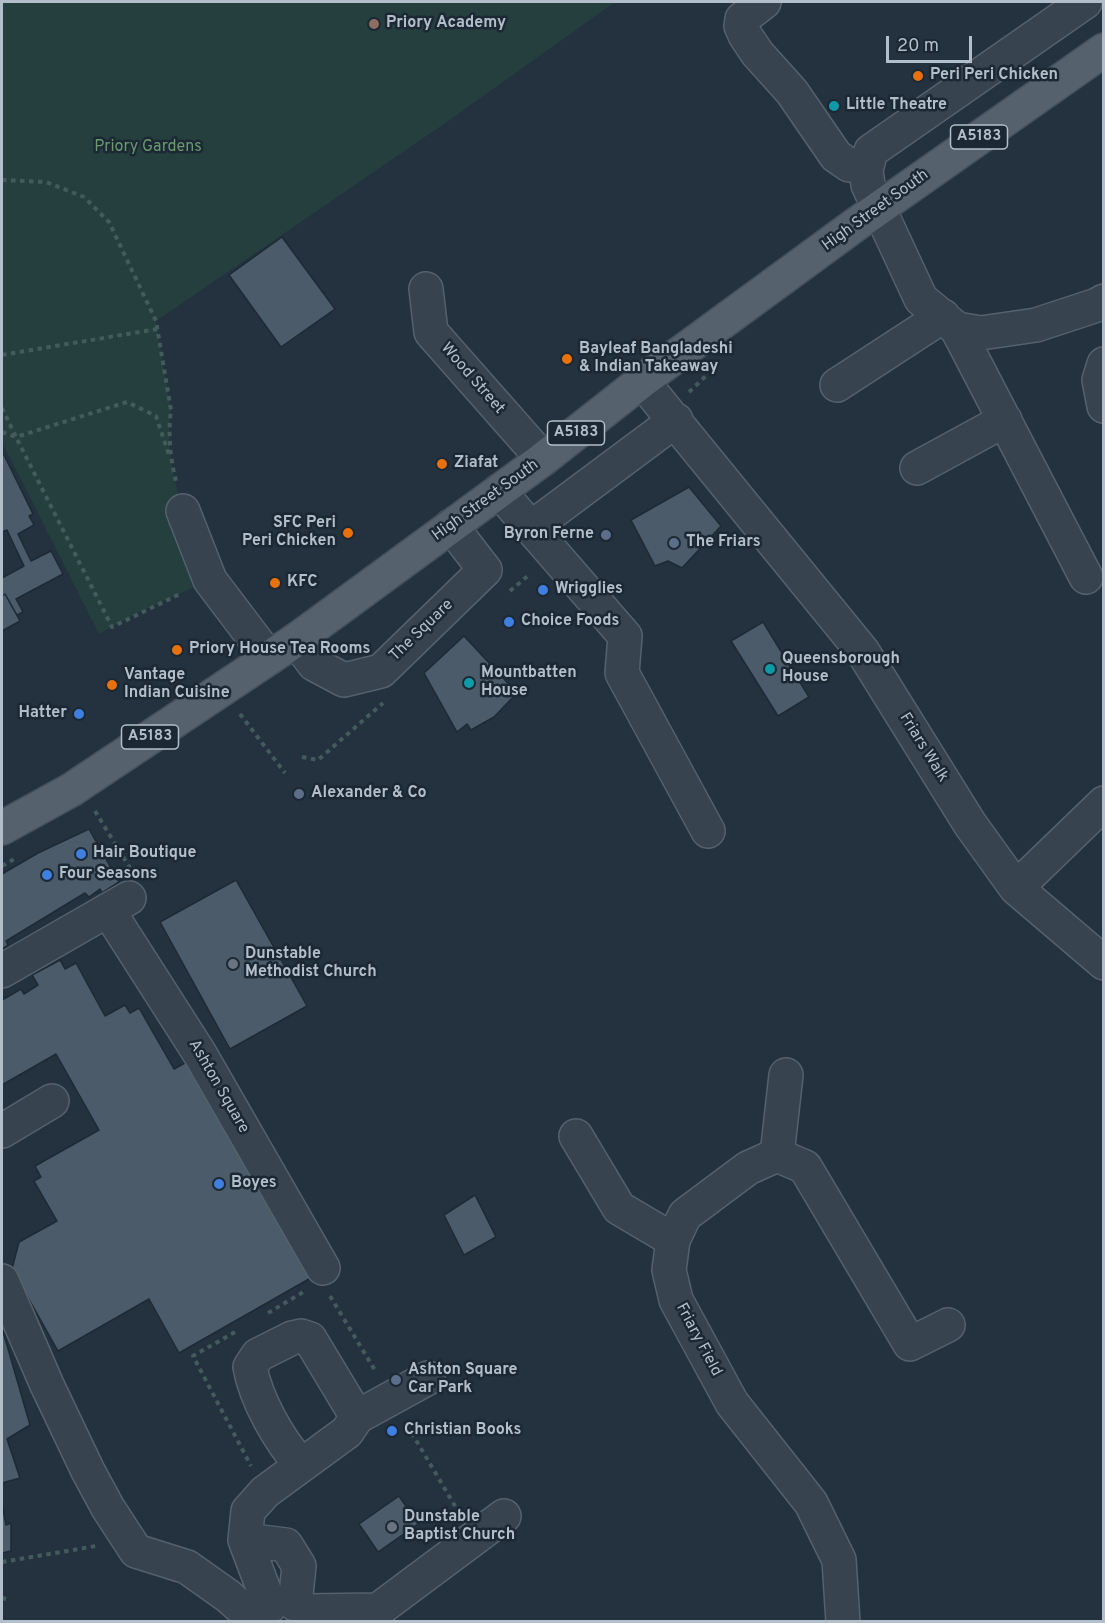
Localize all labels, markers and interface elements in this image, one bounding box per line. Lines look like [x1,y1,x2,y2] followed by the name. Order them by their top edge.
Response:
[386,14,506,34] place label: Priory Academy
[367,17,381,31] marker: Priory Academy
[889,24,974,62] scale bar
[897,35,939,58] text: 20 m
[930,66,1058,86] place label: Peri Peri Chicken
[911,69,925,83] marker: Peri Peri Chicken
[846,96,947,116] place label: Little Theatre
[827,99,841,113] marker: Little Theatre
[950,125,1008,149] road number: A5183
[94,138,202,158] park label: Priory Gardens
[819,166,933,256] street label: High Street South
[436,339,508,419] street label: Wood Street
[579,340,733,378] place label: Bayleaf Bangladeshi & Indian Takeaway
[560,352,574,366] marker: Bayleaf Bangladeshi & Indian Takeaway
[548,421,604,445] road number: A5183
[454,454,498,474] place label: Ziafat
[429,456,543,546] street label: High Street South
[435,457,449,471] marker: Ziafat
[242,514,336,552] place label: SFC Peri Peri Chicken
[504,525,594,545] place label: Byron Ferne
[341,526,355,540] marker: SFC Peri Peri Chicken
[599,528,613,542] marker: Byron Ferne
[686,533,761,553] place label: The Friars
[667,536,681,550] marker: The Friars
[287,573,317,593] place label: KFC
[268,576,282,590] marker: KFC
[555,580,623,600] place label: Wrigglies
[536,583,550,597] marker: Wrigglies
[386,596,458,666] street label: The Square
[521,612,619,632] place label: Choice Foods
[502,615,516,629] marker: Choice Foods
[189,640,370,660] place label: Priory House Tea Rooms
[170,643,184,657] marker: Priory House Tea Rooms
[782,650,900,688] place label: Queensborough House
[763,662,777,676] marker: Queensborough House
[481,664,577,702] place label: Mountbatten House
[124,666,230,704] place label: Vantage Indian Cuisine
[462,676,476,690] marker: Mountbatten House
[105,678,119,692] marker: Vantage Indian Cuisine
[19,704,67,724] place label: Hatter
[72,707,86,721] marker: Hatter
[894,710,952,786] street label: Friars Walk
[122,725,178,749] road number: A5183
[311,784,427,804] place label: Alexander & Co
[292,787,306,801] marker: Alexander & Co
[93,844,196,864] place label: Hair Boutique
[74,847,88,861] marker: Hair Boutique
[59,865,157,885] place label: Four Seasons
[40,868,54,882] marker: Four Seasons
[245,945,377,983] place label: Dunstable Methodist Church
[226,957,240,971] marker: Dunstable Methodist Church
[183,1037,253,1137] street label: Ashton Square
[231,1174,277,1194] place label: Boyes
[212,1177,226,1191] marker: Boyes
[671,1300,725,1380] street label: Friary Field
[408,1361,517,1399] place label: Ashton Square Car Park
[389,1373,403,1387] marker: Ashton Square Car Park
[404,1421,521,1441] place label: Christian Books
[385,1424,399,1438] marker: Christian Books
[404,1508,515,1546] place label: Dunstable Baptist Church
[385,1520,399,1534] marker: Dunstable Baptist Church

